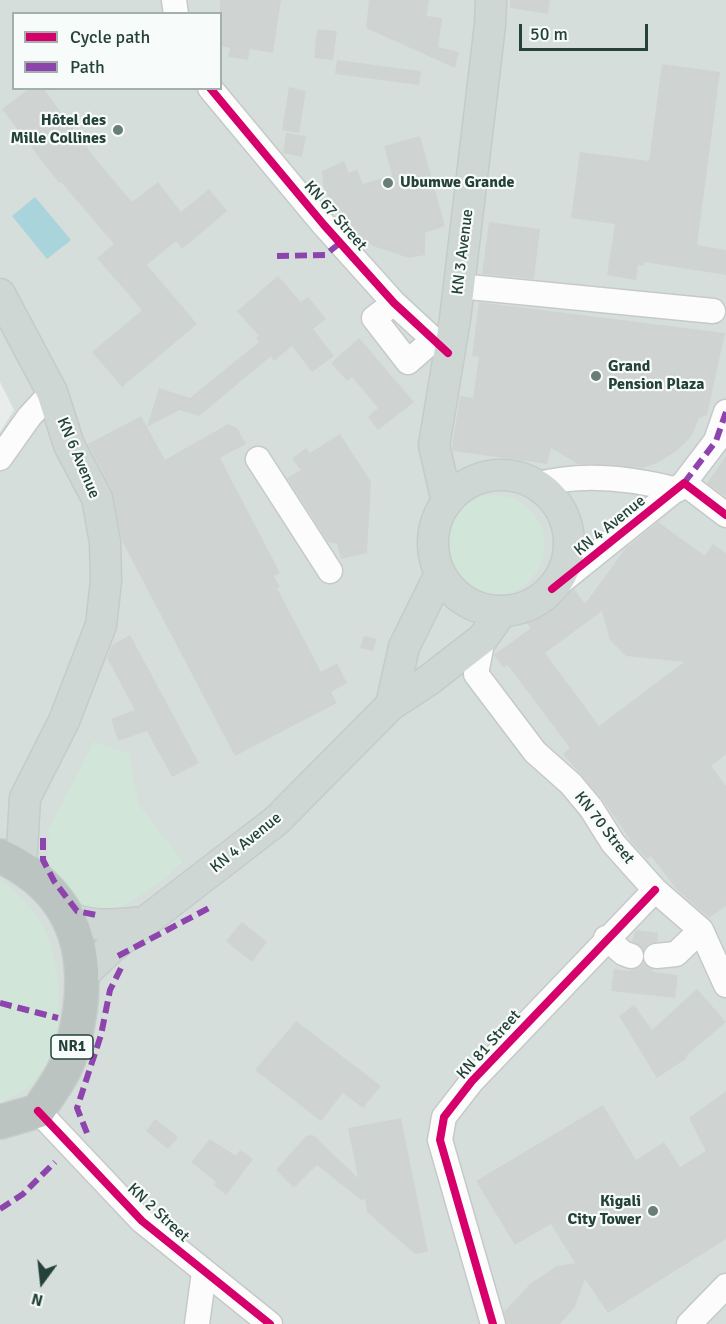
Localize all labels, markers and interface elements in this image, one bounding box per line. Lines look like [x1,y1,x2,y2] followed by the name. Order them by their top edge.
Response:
[12,12,222,90] legend
[522,12,651,50] scale bar
[530,23,568,45] text: 50 m
[70,26,150,48] text: Cycle path
[70,56,105,78] text: Path
[11,111,106,149] place label: Hôtel des Mille Collines
[111,123,125,137] marker: Hôtel des Mille Collines
[400,173,515,193] place label: Ubumwe Grande
[381,176,395,190] marker: Ubumwe Grande
[299,177,371,255] street label: KN 67 Street
[448,208,478,296] street label: KN 3 Avenue
[608,357,704,395] place label: Grand Pension Plaza
[589,369,603,383] marker: Grand Pension Plaza
[52,415,104,501] street label: KN 6 Avenue
[570,491,650,561] street label: KN 4 Avenue
[570,788,638,868] street label: KN 70 Street
[206,808,286,878] street label: KN 4 Avenue
[453,1006,525,1084] street label: KN 81 Street
[51,1035,93,1059] road number: NR1
[123,1179,193,1247] street label: KN 2 Street
[568,1192,641,1230] place label: Kigali City Tower
[646,1204,660,1218] marker: Kigali City Tower
[12,1252,72,1312] north arrow
[29,1288,45,1310] text: N

